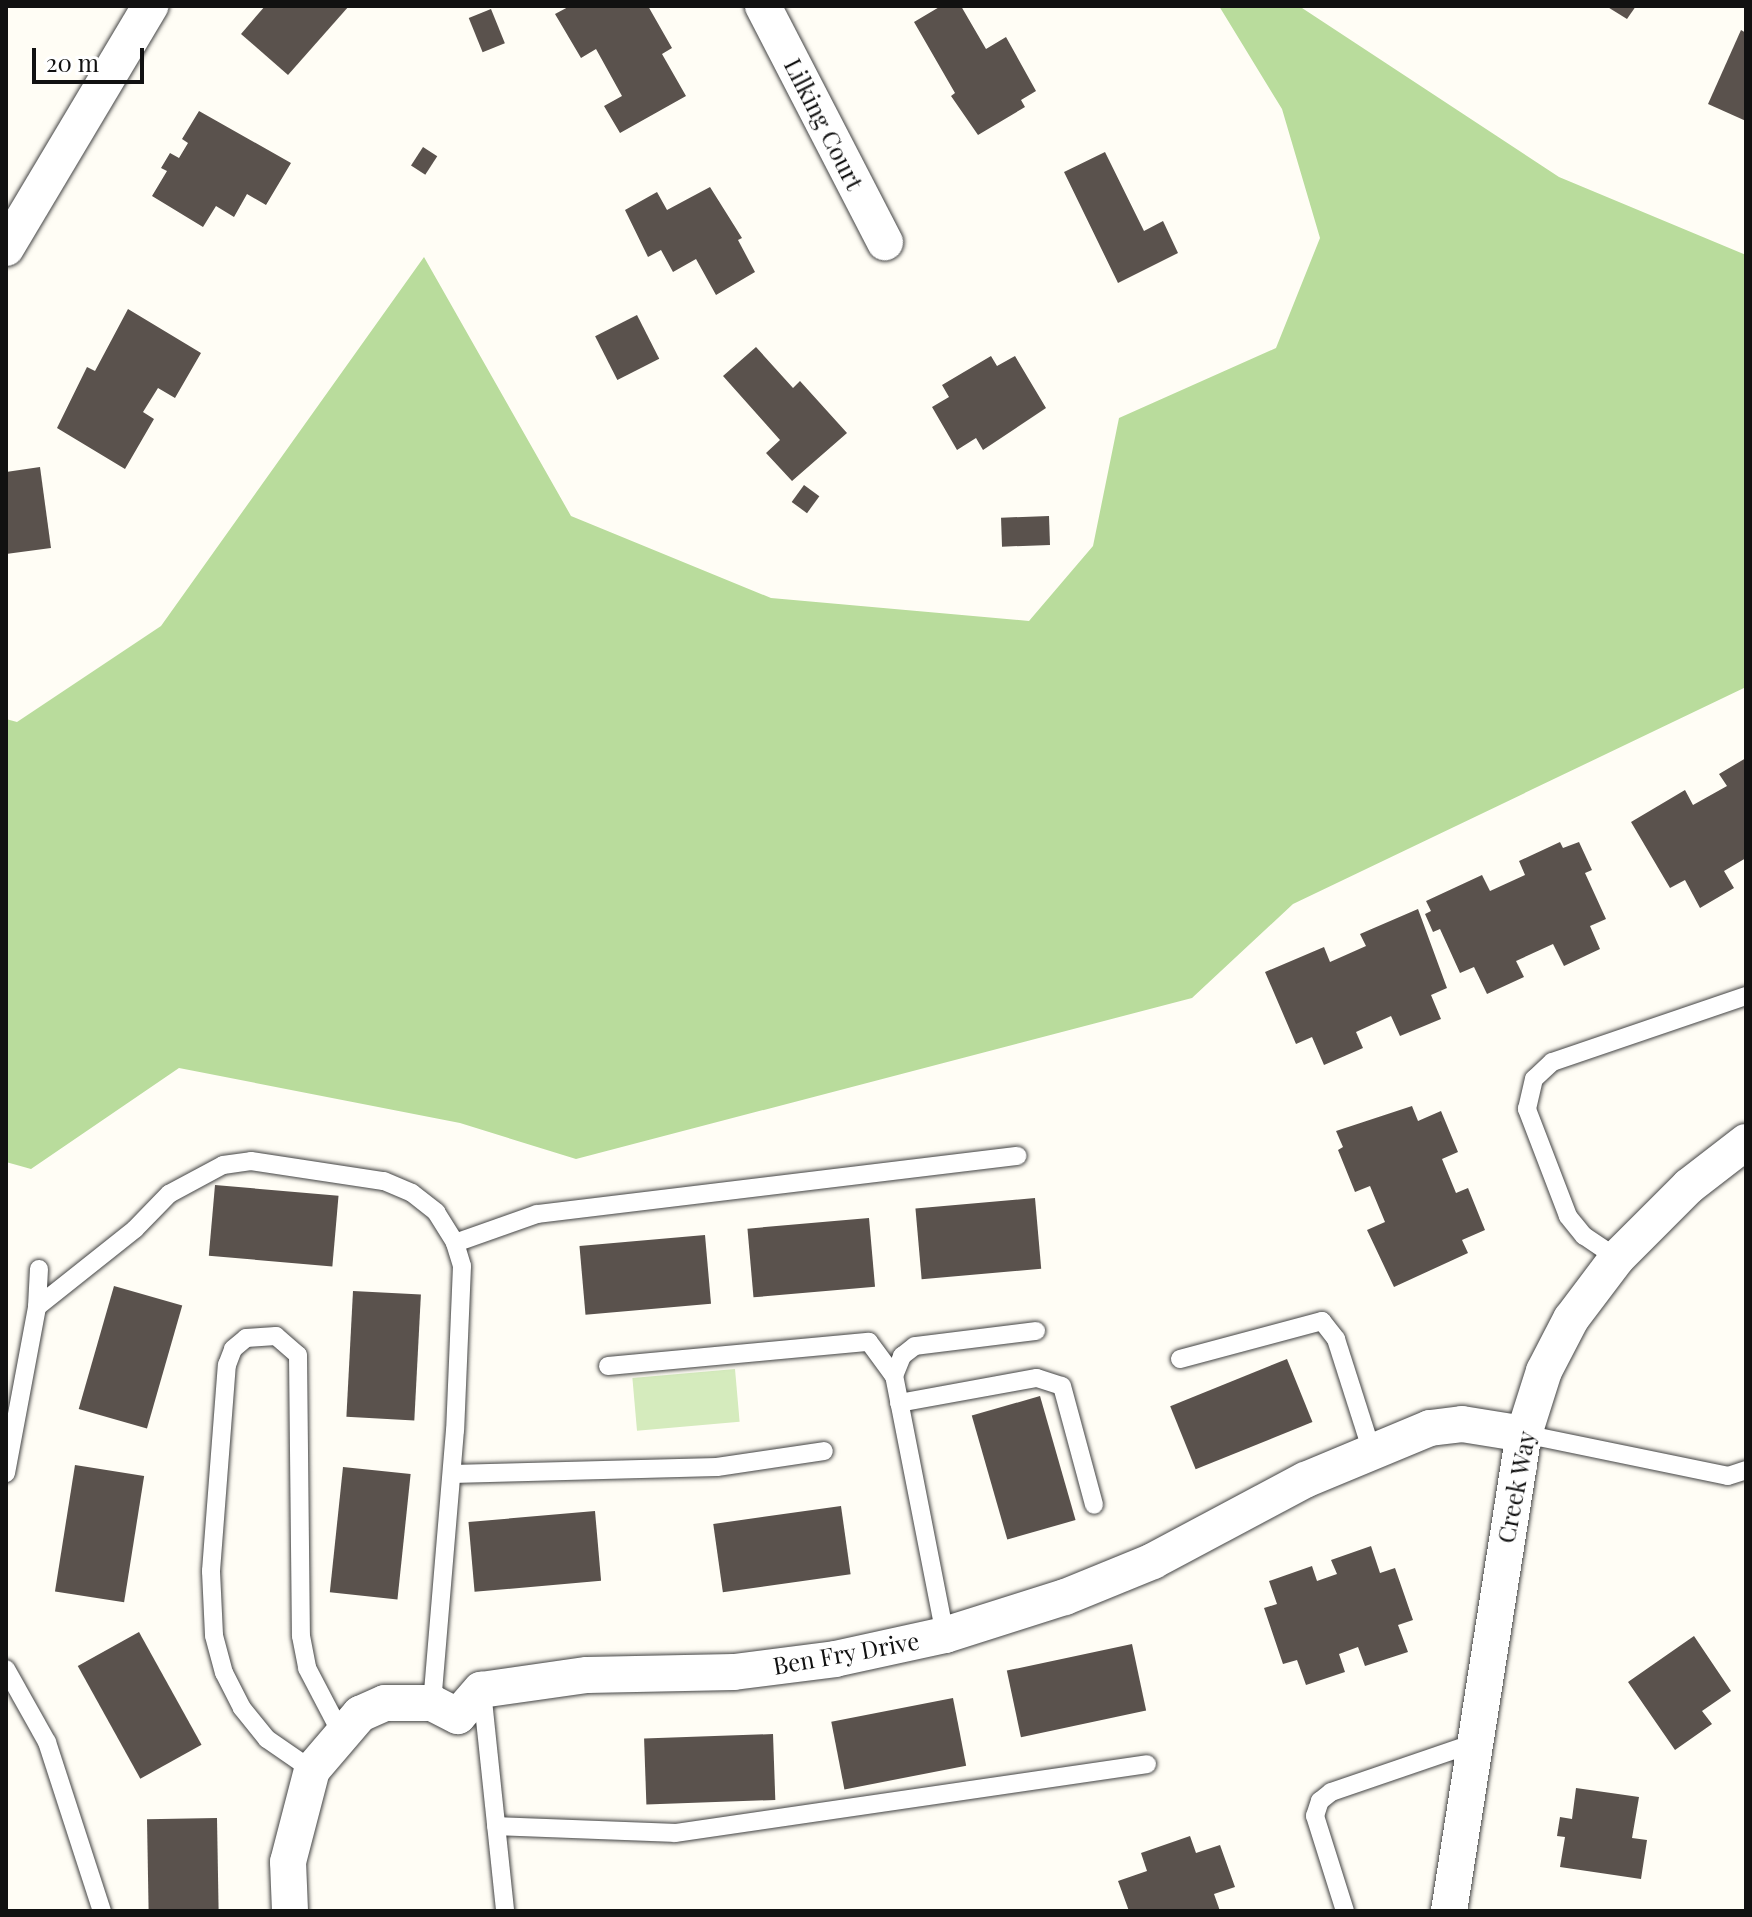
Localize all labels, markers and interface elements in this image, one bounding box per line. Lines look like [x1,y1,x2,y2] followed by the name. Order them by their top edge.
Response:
[36,32,148,82] scale bar
[46,46,99,78] text: 20 m
[779,53,869,195] street label: Lilking Court
[1491,1428,1541,1546] street label: Creek Way
[770,1626,922,1680] street label: Ben Fry Drive

